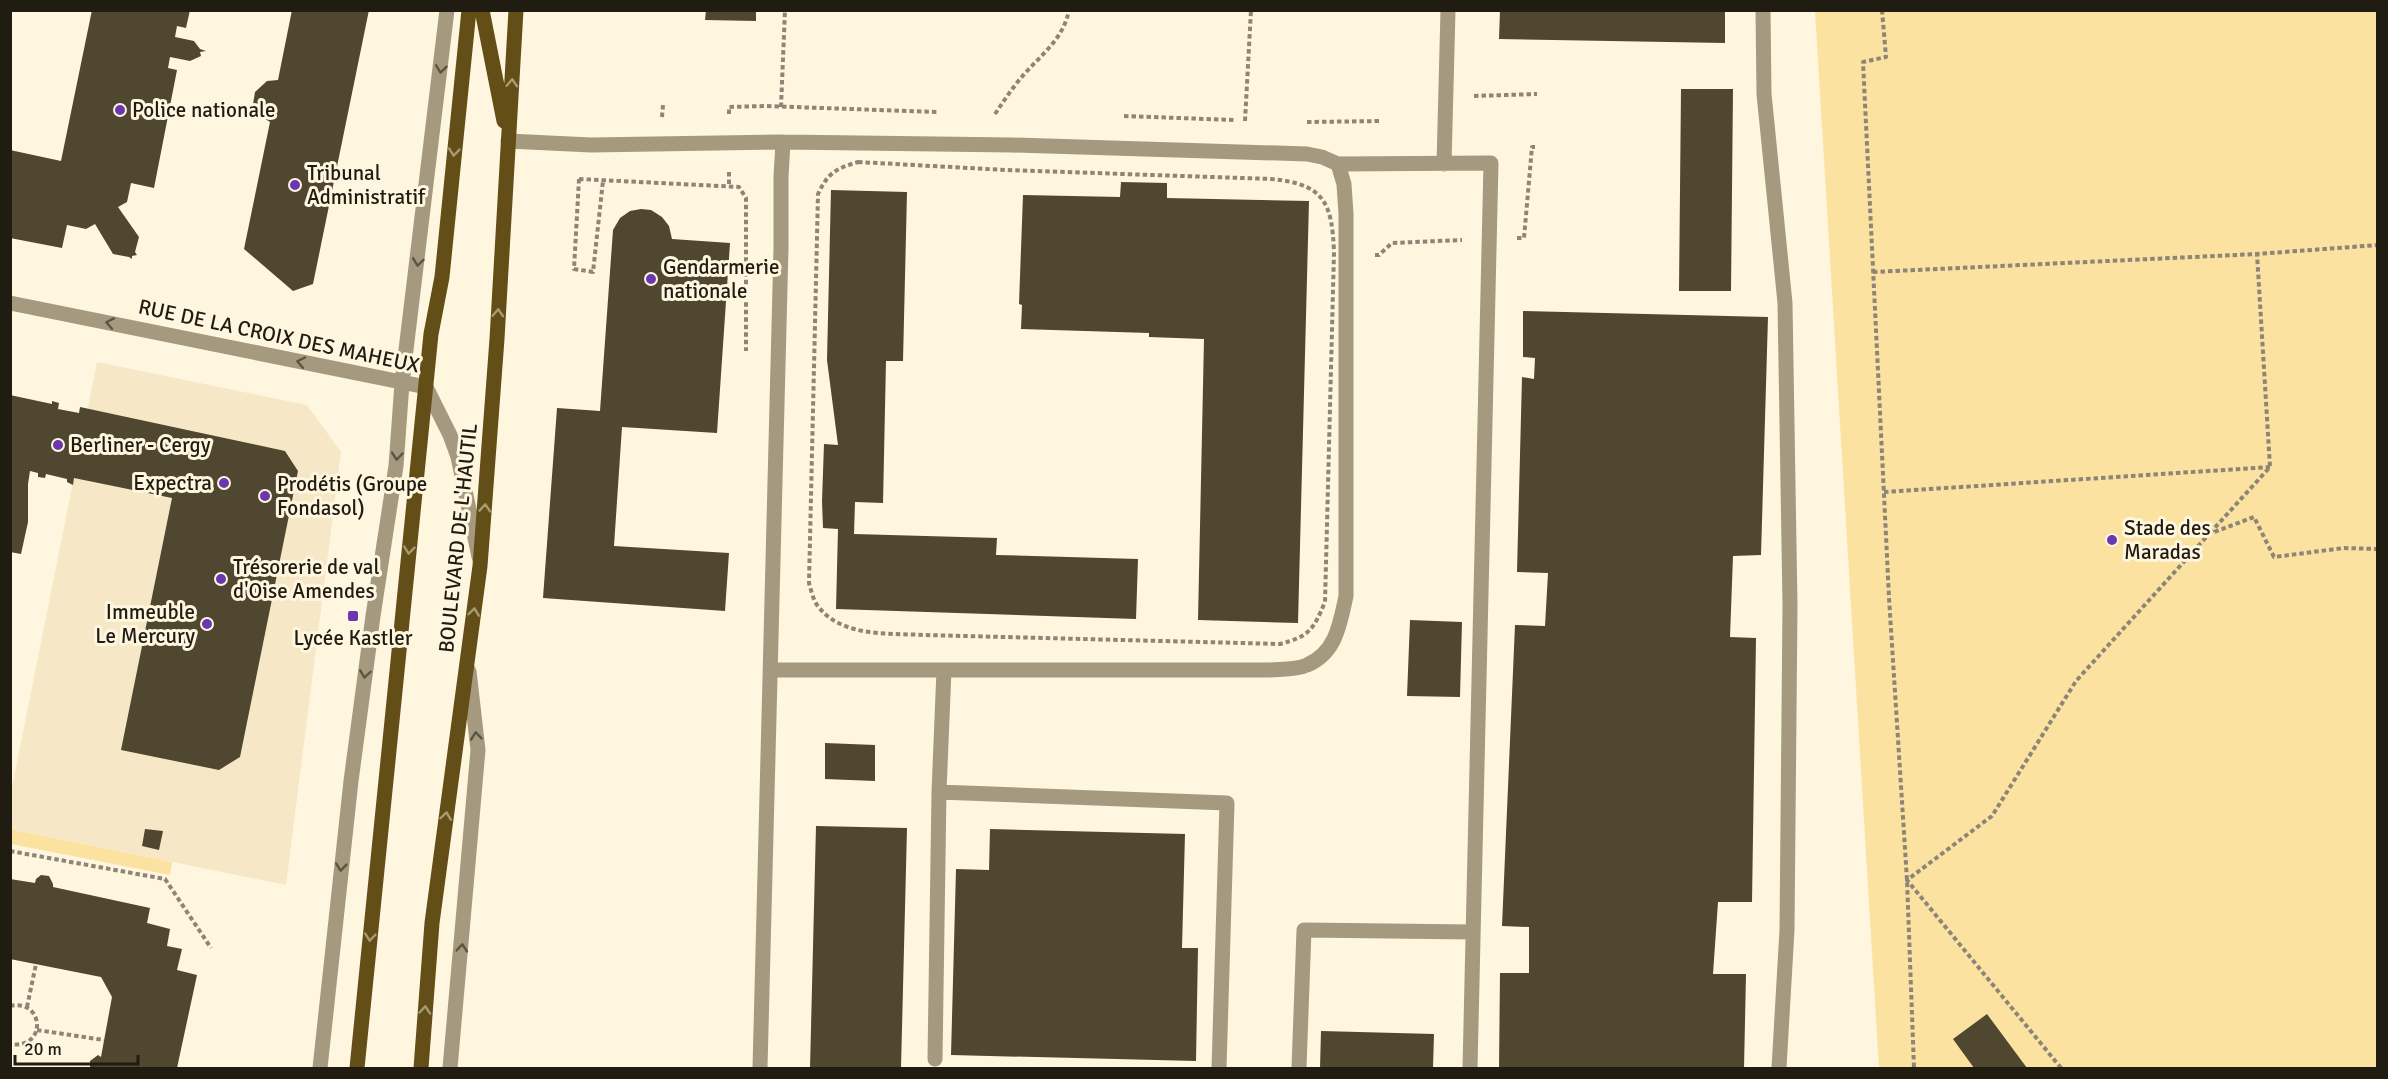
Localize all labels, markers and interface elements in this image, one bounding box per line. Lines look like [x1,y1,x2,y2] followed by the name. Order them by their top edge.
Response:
[435,64,448,73] one-way arrow
[505,78,518,87] one-way arrow
[132,97,276,123] place label: Police nationale
[113,103,127,117] marker: Police nationale
[449,148,461,157] one-way arrow
[307,160,426,210] place label: Tribunal Administratif
[288,178,302,192] marker: Tribunal Administratif
[663,254,780,304] place label: Gendarmerie nationale
[412,258,424,267] one-way arrow
[644,272,658,286] marker: Gendarmerie nationale
[136,293,422,379] street label: RUE DE LA CROIX DES MAHEUX
[492,309,505,318] one-way arrow
[105,317,115,330] one-way arrow
[296,357,306,370] one-way arrow
[433,422,483,654] street label: BOULEVARD DE L'HAUTIL
[70,432,211,458] place label: Berliner - Cergy
[51,438,65,452] marker: Berliner - Cergy
[390,452,403,461] one-way arrow
[133,470,212,496] place label: Expectra
[277,471,427,521] place label: Prodétis (Groupe Fondasol)
[217,476,231,490] marker: Expectra
[258,489,272,503] marker: Prodétis (Groupe Fondasol)
[478,503,491,512] one-way arrow
[2124,515,2211,565] place label: Stade des Maradas
[2105,533,2119,547] marker: Stade des Maradas
[403,546,416,555] one-way arrow
[233,554,380,604] place label: Trésorerie de val d'Oise Amendes
[214,572,228,586] marker: Trésorerie de val d'Oise Amendes
[95,599,195,649] place label: Immeuble Le Mercury
[467,608,479,617] one-way arrow
[346,609,360,623] marker: Lycée Kastler
[200,617,214,631] marker: Immeuble Le Mercury
[294,625,413,651] place label: Lycée Kastler
[359,669,371,678] one-way arrow
[470,731,483,740] one-way arrow
[440,812,452,821] one-way arrow
[335,863,348,872] one-way arrow
[364,932,377,941] one-way arrow
[455,943,468,952] one-way arrow
[418,1006,431,1015] one-way arrow
[15,1028,138,1066] scale bar
[24,1038,62,1060] text: 20 m

